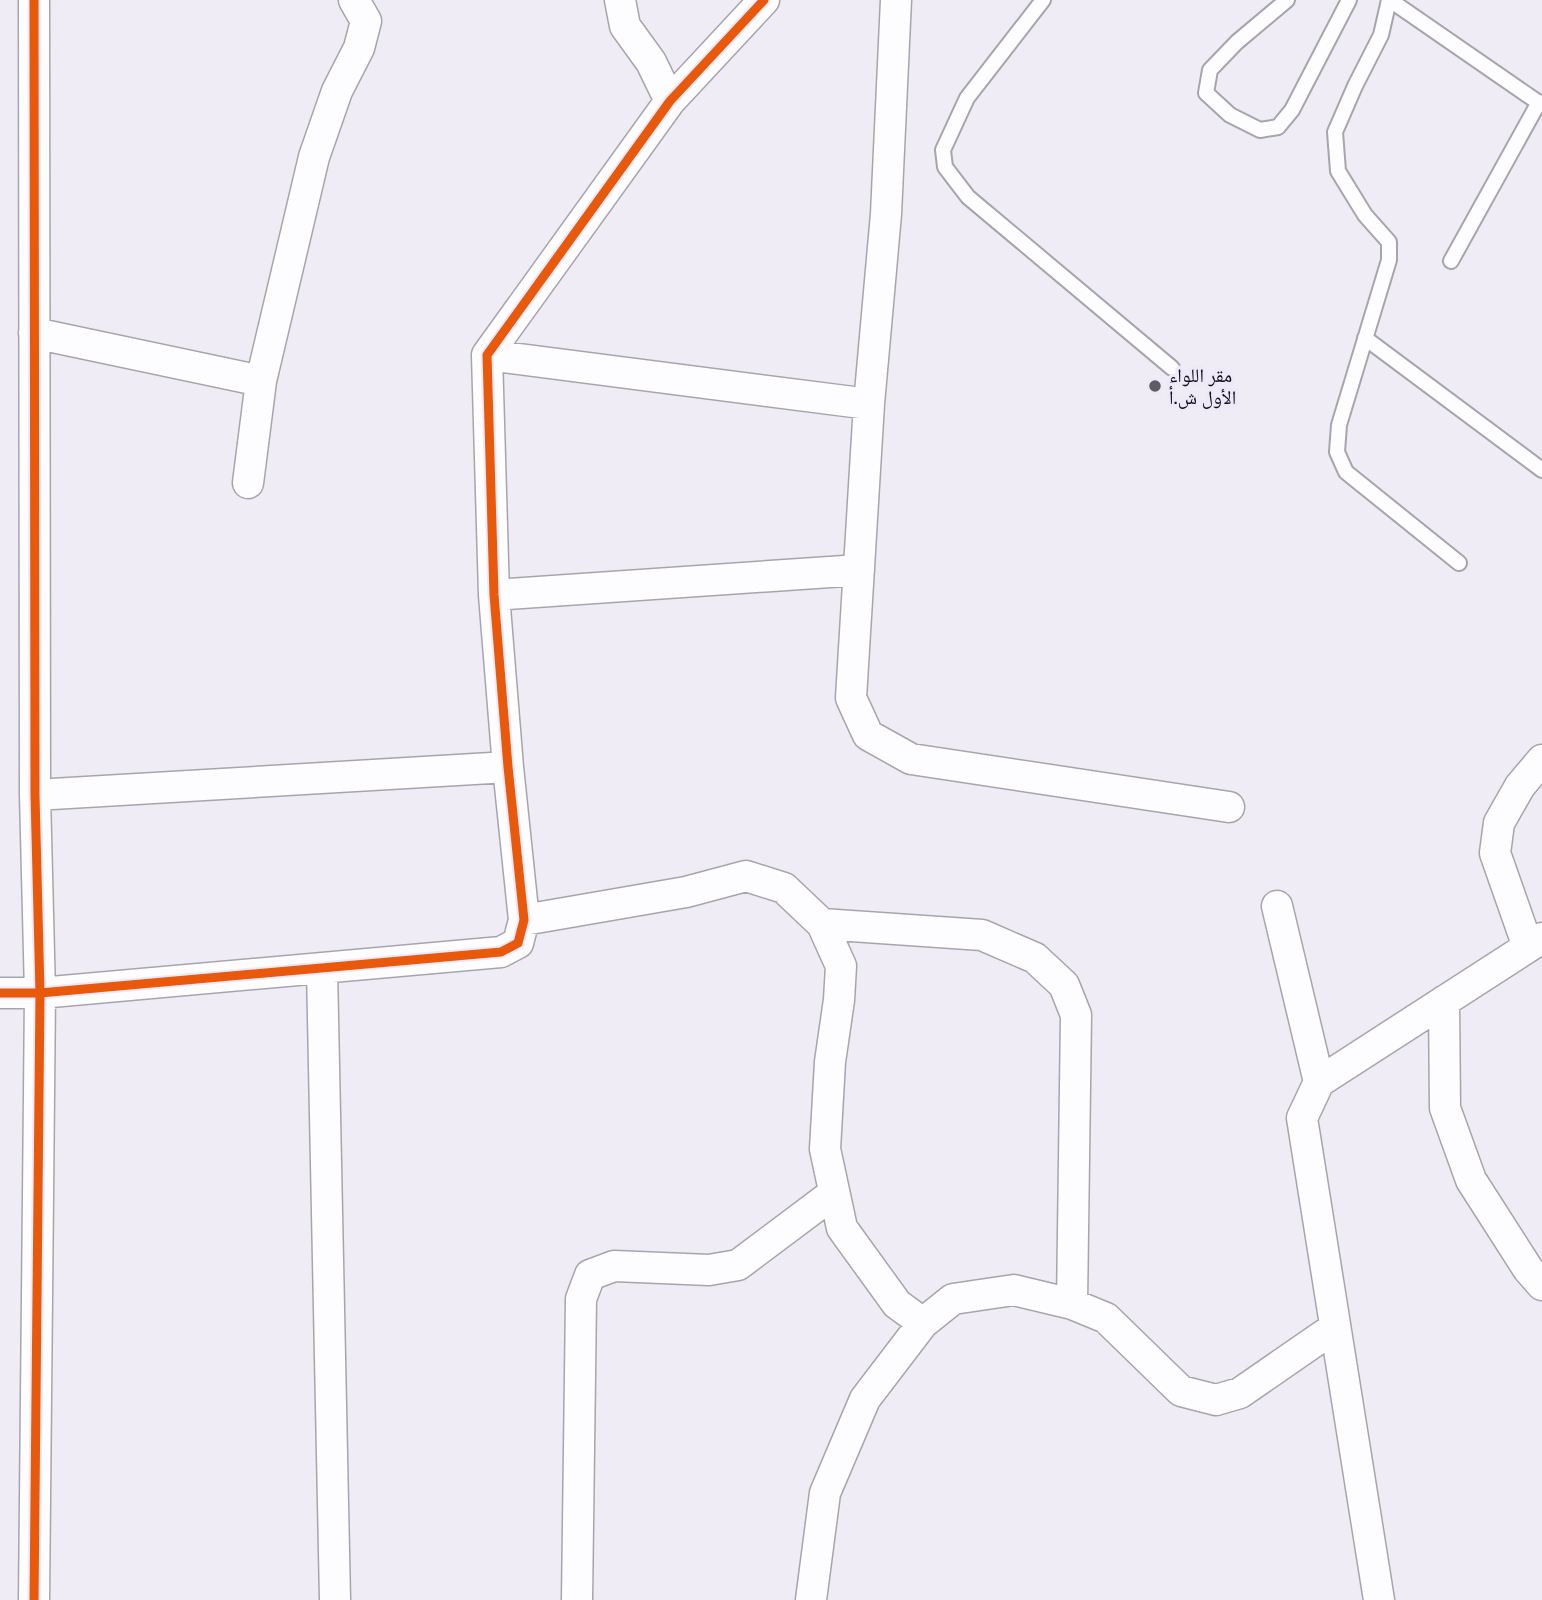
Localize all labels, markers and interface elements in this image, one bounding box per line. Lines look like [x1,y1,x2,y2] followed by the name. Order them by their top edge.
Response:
[1169,364,1236,409] place label: مقر اللواء الأول ش.أ
[1147,378,1163,394] marker: مقر اللواء الأول ش.أ

